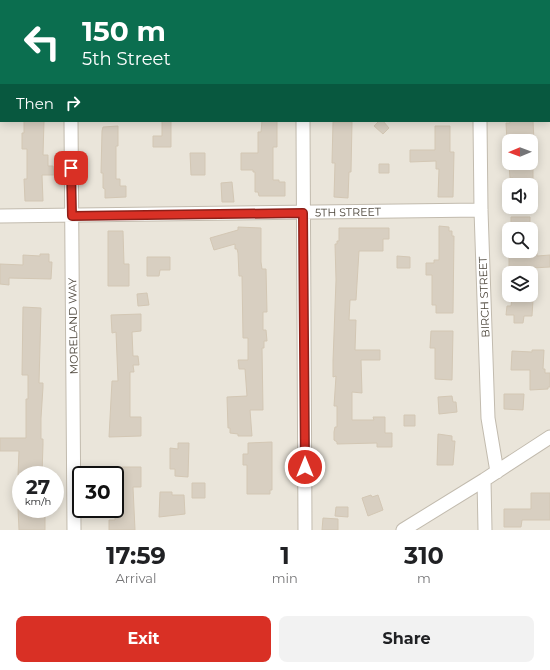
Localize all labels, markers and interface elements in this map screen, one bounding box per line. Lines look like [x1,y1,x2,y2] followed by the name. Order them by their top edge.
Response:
[82,14,166,48] text: 150 m
[16,16,68,68] icon: left
[82,48,171,70] text: 5th Street
[62,92,84,114] icon: right
[16,94,54,113] text: Then
[502,134,538,170] north arrow
[502,134,538,302] map controls
[54,151,88,185] pin
[60,157,82,179] icon: arrive
[502,178,538,214] button: sound
[315,204,382,220] street label: 5TH STREET
[502,222,538,258] button: search
[476,256,492,338] street label: BIRCH STREET
[502,266,538,302] button: layers
[65,278,81,374] street label: MORELAND WAY
[284,446,326,488] position arrow
[72,466,124,518] speed limit sign: 30
[26,475,50,499] text: 27
[25,495,51,508] text: km/h
[106,541,166,570] text: 17:59
[280,541,290,570] text: 1
[404,541,444,570] text: 310
[115,570,156,586] text: Arrival
[272,570,298,586] text: min
[417,570,431,586] text: m
[16,616,271,662] button: Exit
[279,616,534,662] button: Share

